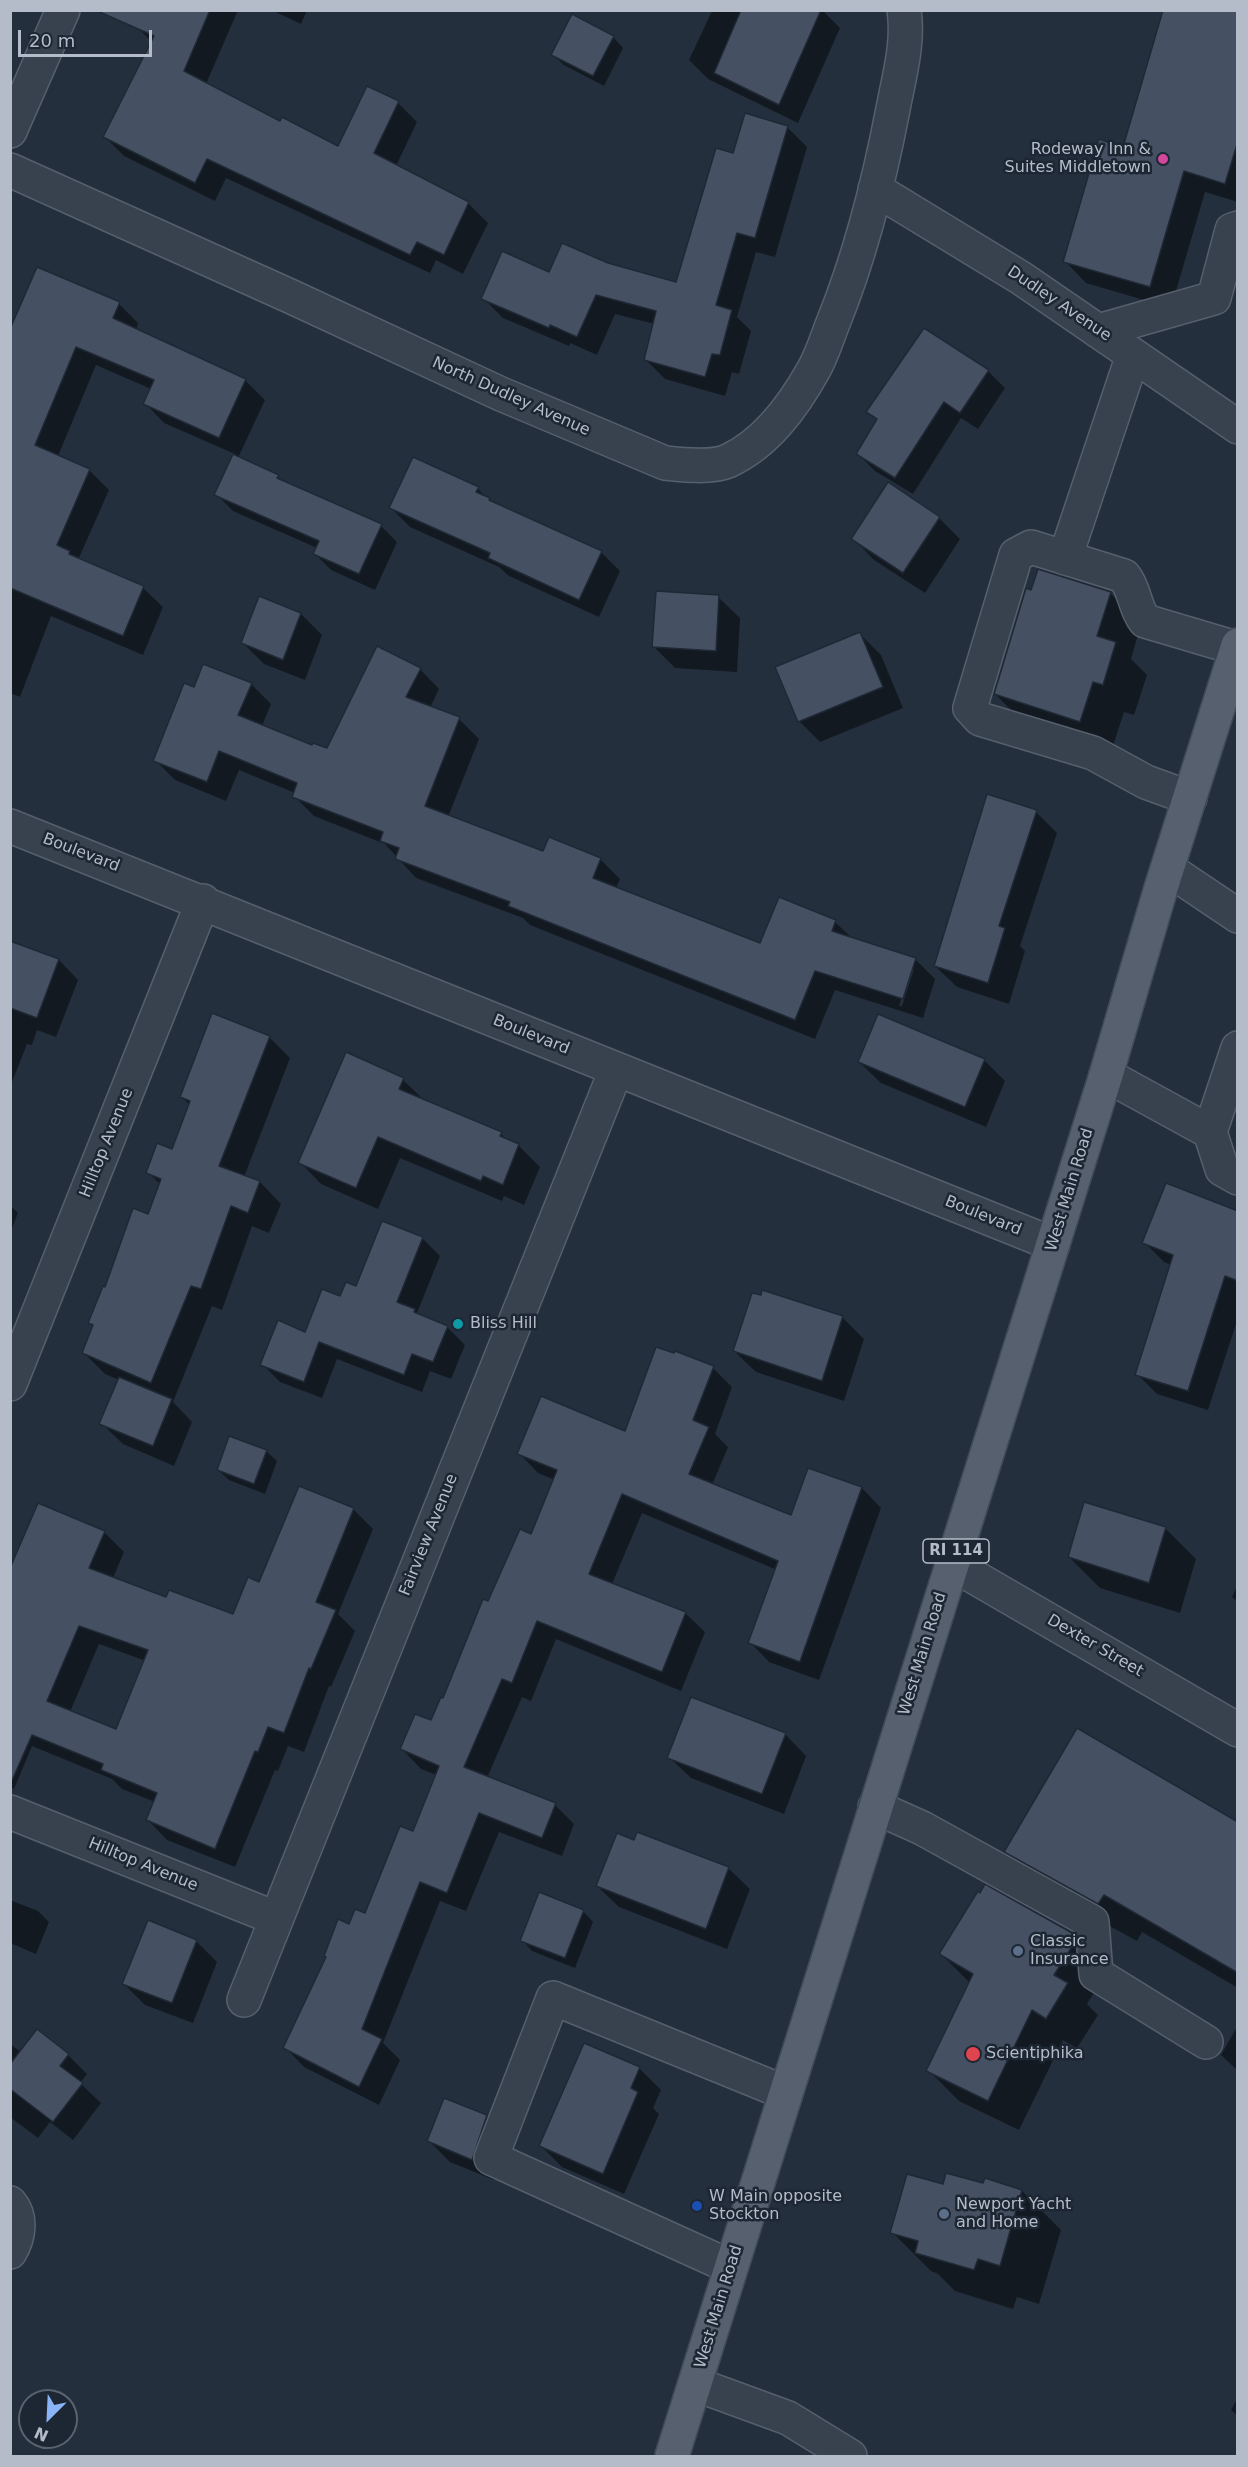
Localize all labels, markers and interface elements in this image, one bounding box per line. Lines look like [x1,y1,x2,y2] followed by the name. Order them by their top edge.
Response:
[21,18,154,56] scale bar
[29,30,75,51] text: 20 m
[1005,140,1151,178] place label: Rodeway Inn & Suites Middletown
[1156,152,1170,166] marker: Rodeway Inn & Suites Middletown
[1004,262,1114,346] street label: Dudley Avenue
[429,354,593,440] street label: North Dudley Avenue
[40,830,122,876] street label: Boulevard
[490,1011,572,1059] street label: Boulevard
[76,1086,138,1200] street label: Hilltop Avenue
[1042,1126,1098,1254] street label: West Main Road
[942,1192,1024,1240] street label: Boulevard
[470,1314,537,1334] place label: Bliss Hill
[451,1317,465,1331] marker: Bliss Hill
[396,1471,462,1599] street label: Fairview Avenue
[923,1539,989,1563] road number: RI 114
[895,1590,951,1718] street label: West Main Road
[1044,1611,1146,1681] street label: Dexter Street
[86,1834,200,1896] street label: Hilltop Avenue
[1030,1932,1108,1970] place label: Classic Insurance
[1011,1944,1025,1958] marker: Classic Insurance
[986,2044,1084,2064] place label: Scientiphika
[964,2045,982,2063] marker: Scientiphika
[709,2187,842,2225] place label: W Main opposite Stockton
[956,2195,1071,2233] place label: Newport Yacht and Home
[690,2199,704,2213] marker: W Main opposite Stockton
[937,2207,951,2221] marker: Newport Yacht and Home
[691,2243,747,2371] street label: West Main Road
[18,2389,78,2449] north arrow
[31,2423,51,2445] text: N

